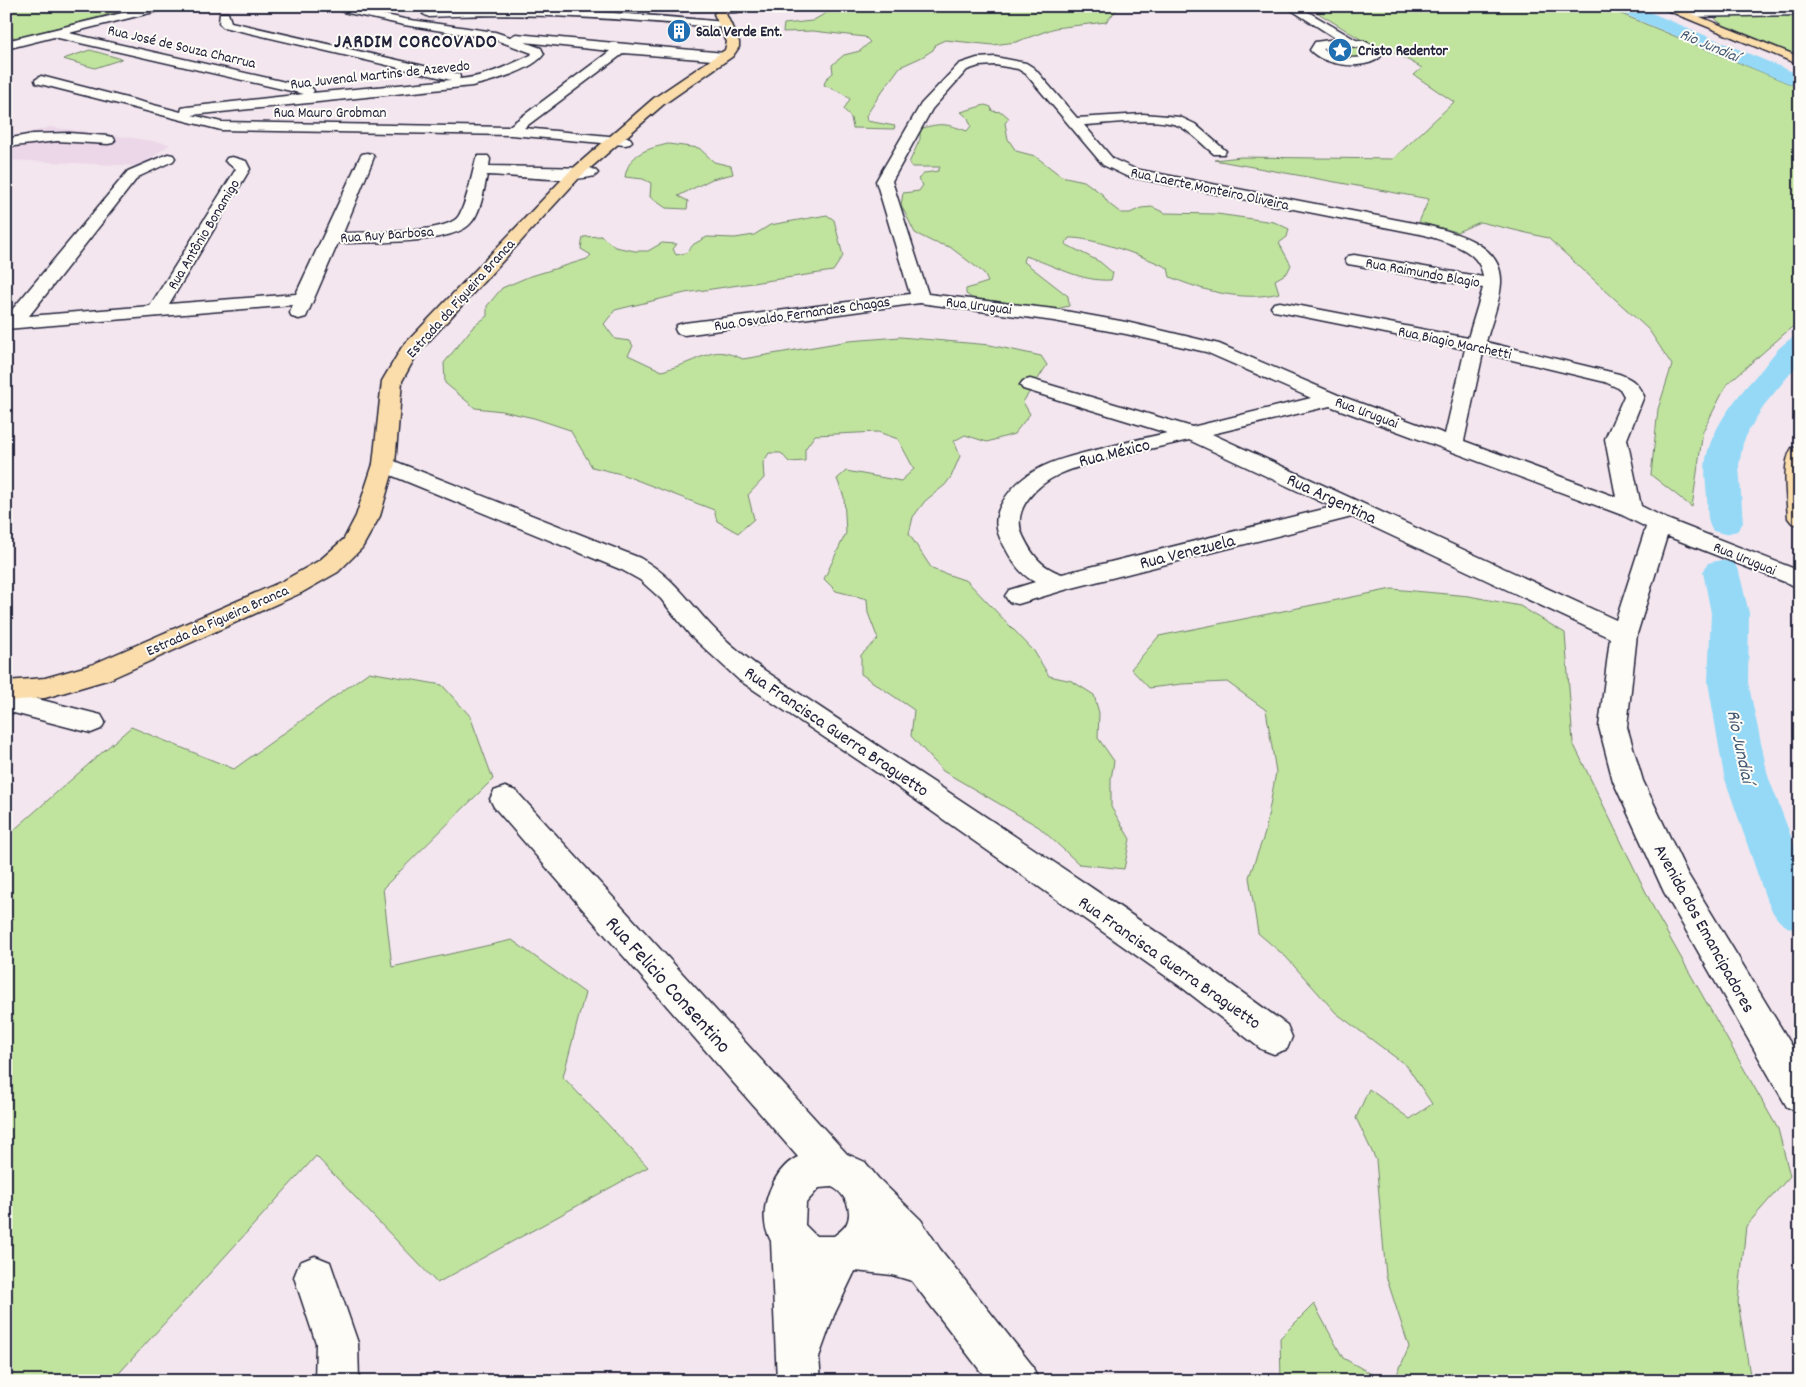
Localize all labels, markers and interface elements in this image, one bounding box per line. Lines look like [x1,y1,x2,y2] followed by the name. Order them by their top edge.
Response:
[666,18,692,44] building icon: Sala Verde Ent.
[105,20,259,76] street label: Rua José de Souza Charrua
[696,22,782,44] place label: Sala Verde Ent.
[1676,24,1746,71] water label: Rio Jundiaí
[334,30,498,57] district label: JARDIM CORCOVADO
[1327,37,1353,63] place icon: Cristo Redentor
[1358,41,1448,63] place label: Cristo Redentor
[289,56,471,96] street label: Rua Juvenal Martins de Azevedo
[274,103,386,125] street label: Rua Mauro Grobman
[1128,162,1292,218] street label: Rua Laerte Monteiro Oliveira
[163,175,247,294] street label: Rua Antônio Bonamigo
[340,222,436,250] street label: Rua Ruy Barbosa
[402,234,522,364] street label: Estrada da Figueira Branca
[1364,253,1482,295] street label: Rua Raimundo Blagio
[713,292,892,338] street label: Rua Osvaldo Fernandes Chagas
[944,292,1013,322] street label: Rua Uruguai
[1396,321,1513,367] street label: Rua Biagio Marchetti
[1331,392,1401,436] street label: Rua Uruguai
[1076,434,1153,475] street label: Rua México
[1282,469,1380,532] street label: Rua Argentina
[1137,529,1238,577] street label: Rua Venezuela
[1709,537,1779,583] street label: Rua Uruguai
[143,580,293,663] street label: Estrada da Figueira Branca
[738,662,933,804] street label: Rua Francisca Guerra Braguetto
[1718,708,1760,790] water label: Rio Jundiaí
[1646,840,1760,1018] street label: Avenida dos Emancipadores
[1072,891,1265,1037] street label: Rua Francisca Guerra Braguetto
[597,911,737,1061] street label: Rua Felicio Consentino

